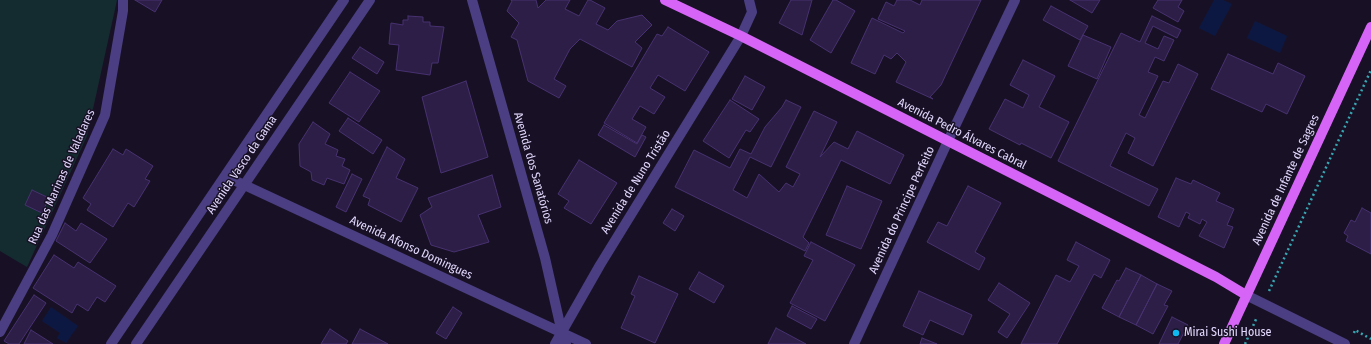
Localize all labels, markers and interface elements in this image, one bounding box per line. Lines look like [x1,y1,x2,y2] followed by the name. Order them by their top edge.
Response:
[895,95,1029,173] street label: Avenida Pedro Álvares Cabral
[26,107,98,247] street label: Rua das Marinas de Valadares
[510,111,556,225] street label: Avenida dos Sanatórios
[204,113,280,217] street label: Avenida Vasco da Gama
[1249,113,1323,247] street label: Avenida de Infante de Sagres
[598,127,674,237] street label: Avenida de Nuno Tristão
[866,144,938,276] street label: Avenida do Principe Perfeito
[347,213,475,283] street label: Avenida Afonso Domingues
[1184,326,1272,340] place label: Mirai Sushi House
[1171,328,1181,338] marker: Mirai Sushi House

